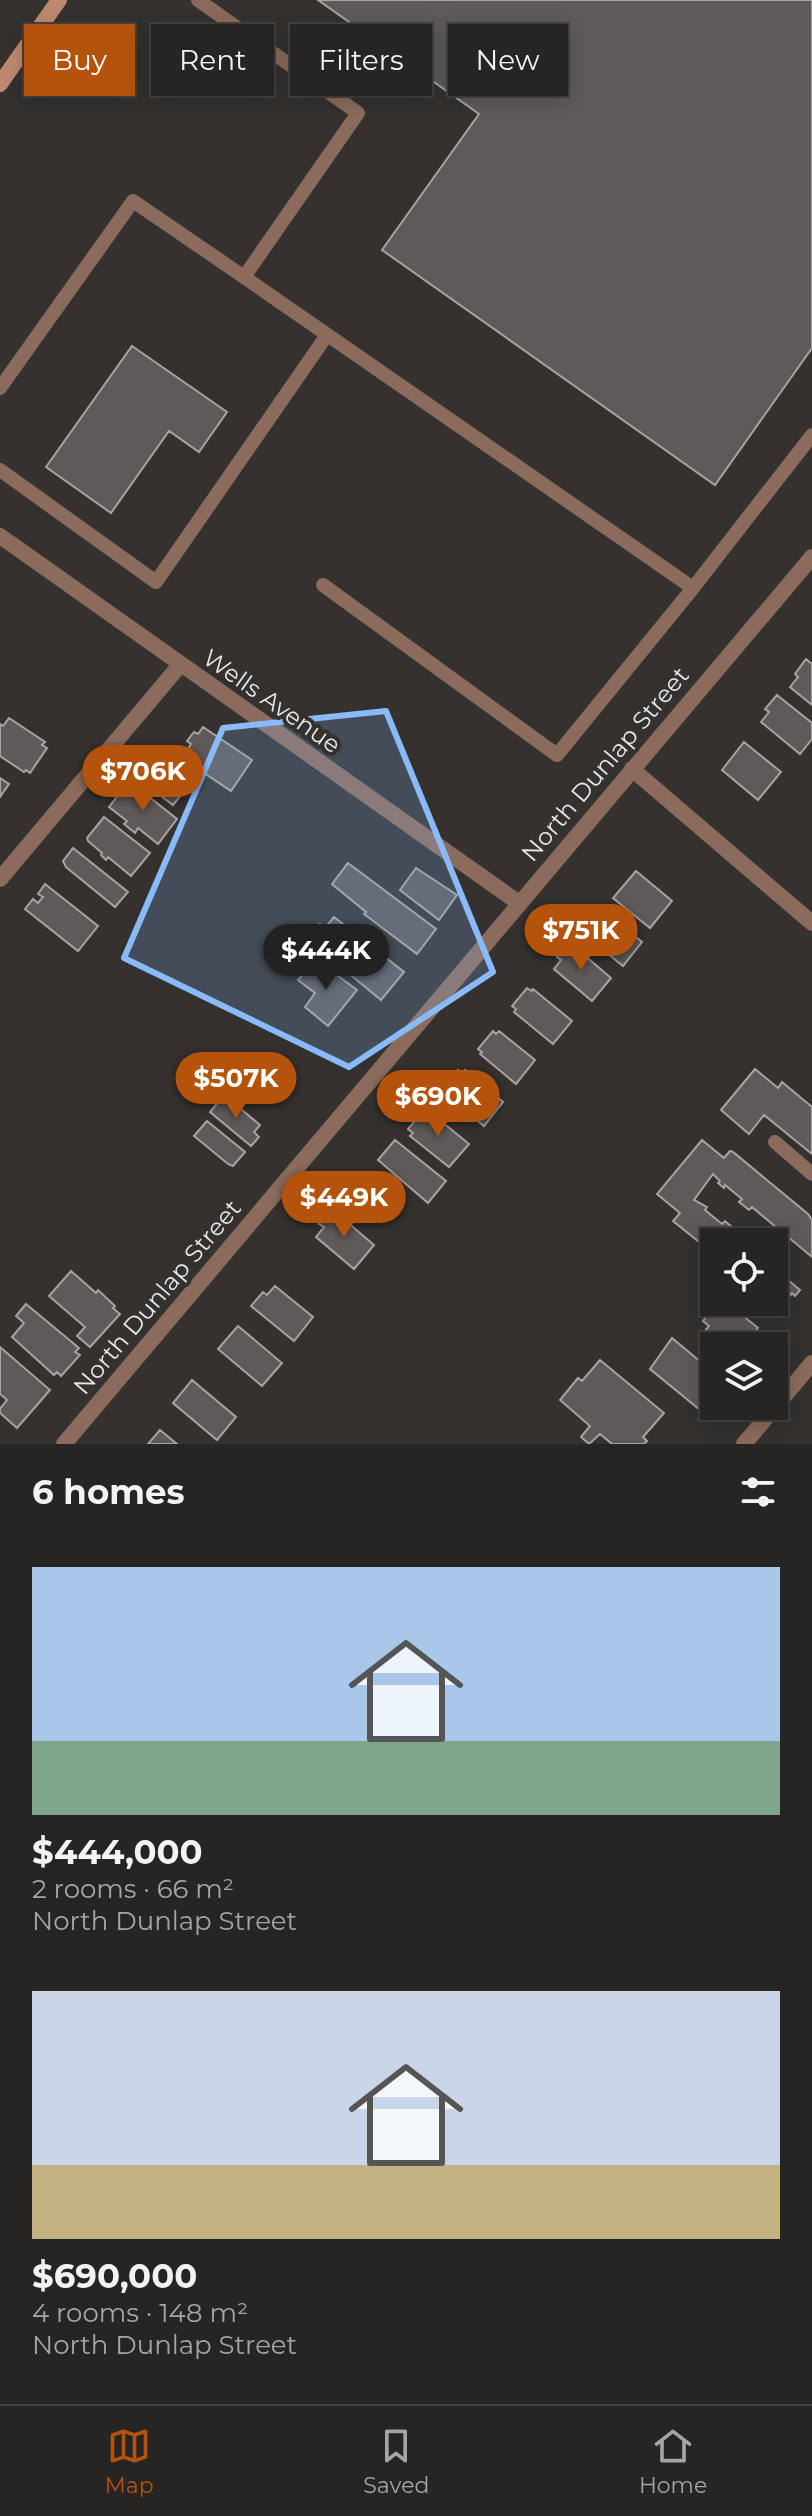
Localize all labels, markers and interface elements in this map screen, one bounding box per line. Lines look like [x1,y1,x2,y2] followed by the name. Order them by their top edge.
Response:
[24,24,135,96] chip: Buy
[151,24,274,96] chip: Rent
[290,24,432,96] chip: Filters
[448,24,568,96] chip: New
[198,643,346,759] street label: Wells Avenue
[515,661,695,867] street label: North Dunlap Street
[87,745,199,813] pin: $706K
[100,755,186,787] text: $706K
[525,904,637,972] pin: $751K
[543,914,619,946] text: $751K
[270,924,382,992] pin: $444K
[281,934,371,966] text: $444K
[180,1052,292,1120] pin: $507K
[194,1062,278,1094] text: $507K
[382,1070,494,1138] pin: $690K
[395,1080,481,1112] text: $690K
[288,1171,400,1239] pin: $449K
[300,1181,388,1213] text: $449K
[67,1194,247,1400] street label: North Dunlap Street
[700,1228,788,1420] map controls
[700,1228,788,1316] button: locate
[700,1332,788,1420] button: layers
[736,1470,780,1514] icon: filters
[32,1471,185,1513] text: 6 homes
[334,1619,478,1763] icon: home
[32,1831,203,1873] text: $444,000
[32,1873,234,1905] text: 2 rooms · 66 m²
[32,1905,297,1937] text: North Dunlap Street
[334,2043,478,2187] icon: home
[32,2255,197,2297] text: $690,000
[32,2297,248,2329] text: 4 rooms · 148 m²
[32,2329,297,2361] text: North Dunlap Street
[105,2424,154,2499] tab: Map
[363,2424,429,2499] tab: Saved
[639,2424,707,2499] tab: Home

